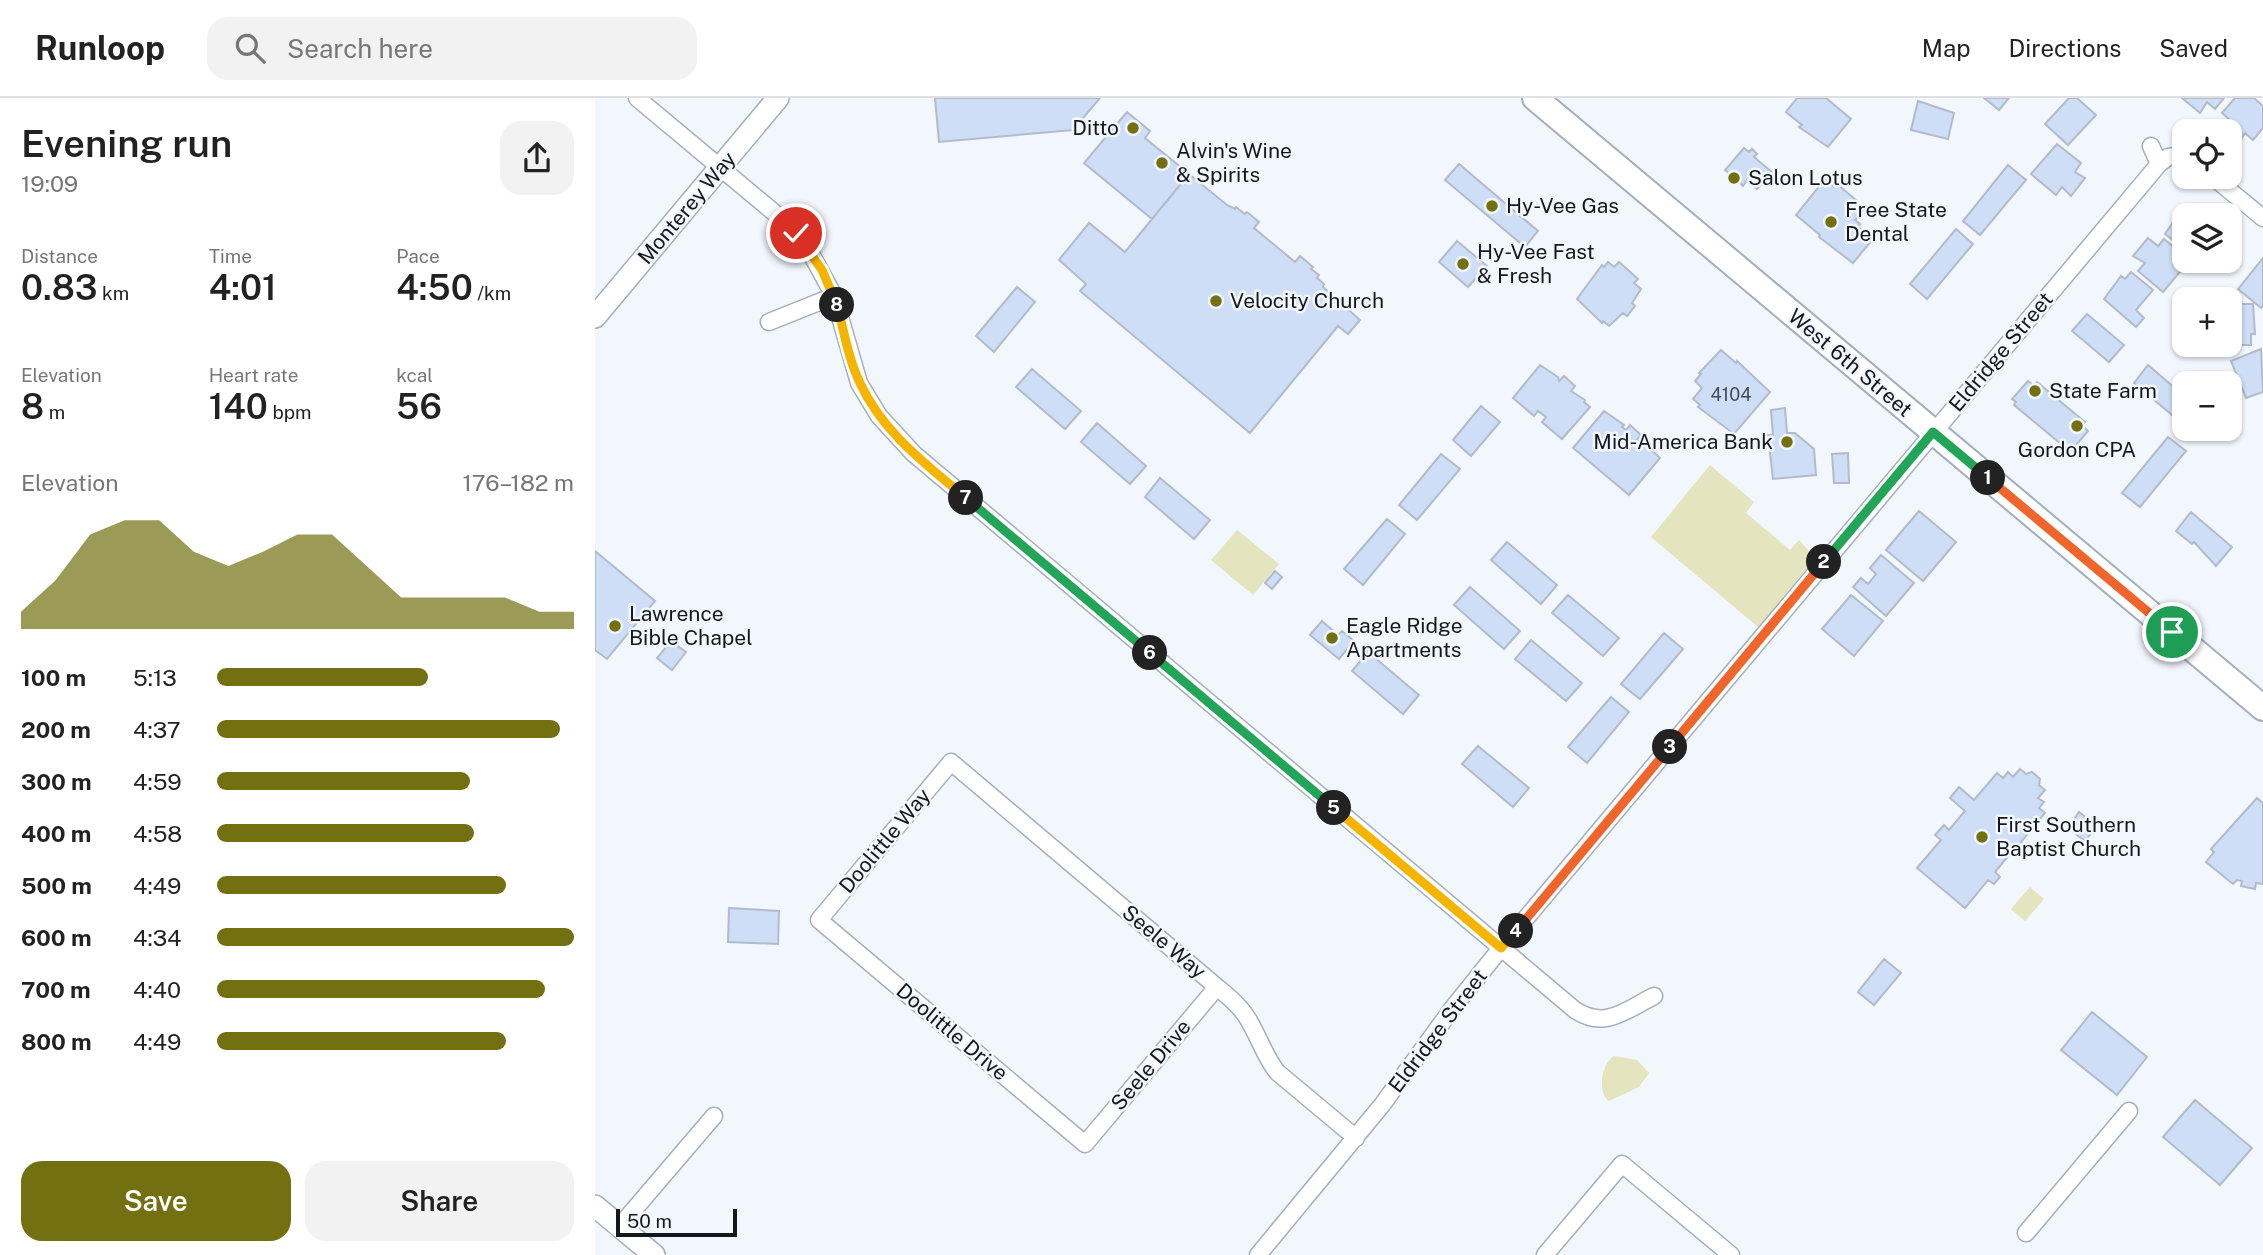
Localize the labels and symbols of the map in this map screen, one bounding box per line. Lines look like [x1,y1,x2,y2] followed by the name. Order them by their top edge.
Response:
[1072,115,1119,140] place label: Ditto
[1125,120,1141,136] marker: Ditto
[1176,138,1292,187] place label: Alvin's Wine & Spirits
[632,146,741,269] street label: Monterey Way
[1154,155,1170,171] marker: Alvin's Wine & Spirits
[1748,165,1863,190] place label: Salon Lotus
[1726,170,1742,186] marker: Salon Lotus
[1506,193,1619,218] place label: Hy-Vee Gas
[1845,197,1947,246] place label: Free State Dental
[1484,198,1500,214] marker: Hy-Vee Gas
[766,203,826,263] pin
[1823,214,1839,230] marker: Free State Dental
[1477,239,1595,288] place label: Hy-Vee Fast & Fresh
[1455,256,1471,272] marker: Hy-Vee Fast & Fresh
[1943,287,2058,416] street label: Eldridge Street
[819,288,855,322] pin: 8
[1230,288,1384,313] place label: Velocity Church
[1208,293,1224,309] marker: Velocity Church
[1783,303,1917,422] street label: West 6th Street
[2049,378,2157,403] place label: State Farm
[2027,383,2043,399] marker: State Farm
[1711,384,1751,405] house number: 4104
[2069,418,2085,434] marker: Gordon CPA
[1593,429,1773,454] place label: Mid-America Bank
[1779,434,1795,450] marker: Mid-America Bank
[2018,437,2136,462] place label: Gordon CPA
[1971,460,2005,496] pin: 1
[949,480,983,516] pin: 7
[1807,545,1841,580] pin: 2
[629,601,753,650] place label: Lawrence Bible Chapel
[2142,602,2202,662] pin
[1346,613,1463,662] place label: Eagle Ridge Apartments
[607,618,623,634] marker: Lawrence Bible Chapel
[1324,630,1340,646] marker: Eagle Ridge Apartments
[1133,636,1167,670] pin: 6
[1653,730,1687,764] pin: 3
[834,783,936,898] street label: Doolittle Way
[1317,790,1351,826] pin: 5
[1996,812,2141,861] place label: First Southern Baptist Church
[1974,829,1990,845] marker: First Southern Baptist Church
[1117,899,1211,984] street label: Seele Way
[1499,914,1534,948] pin: 4
[1383,964,1492,1097] street label: Eldridge Street
[891,978,1013,1086] street label: Doolittle Drive
[1105,1014,1196,1115] street label: Seele Drive
[616,1206,737,1238] scale bar

